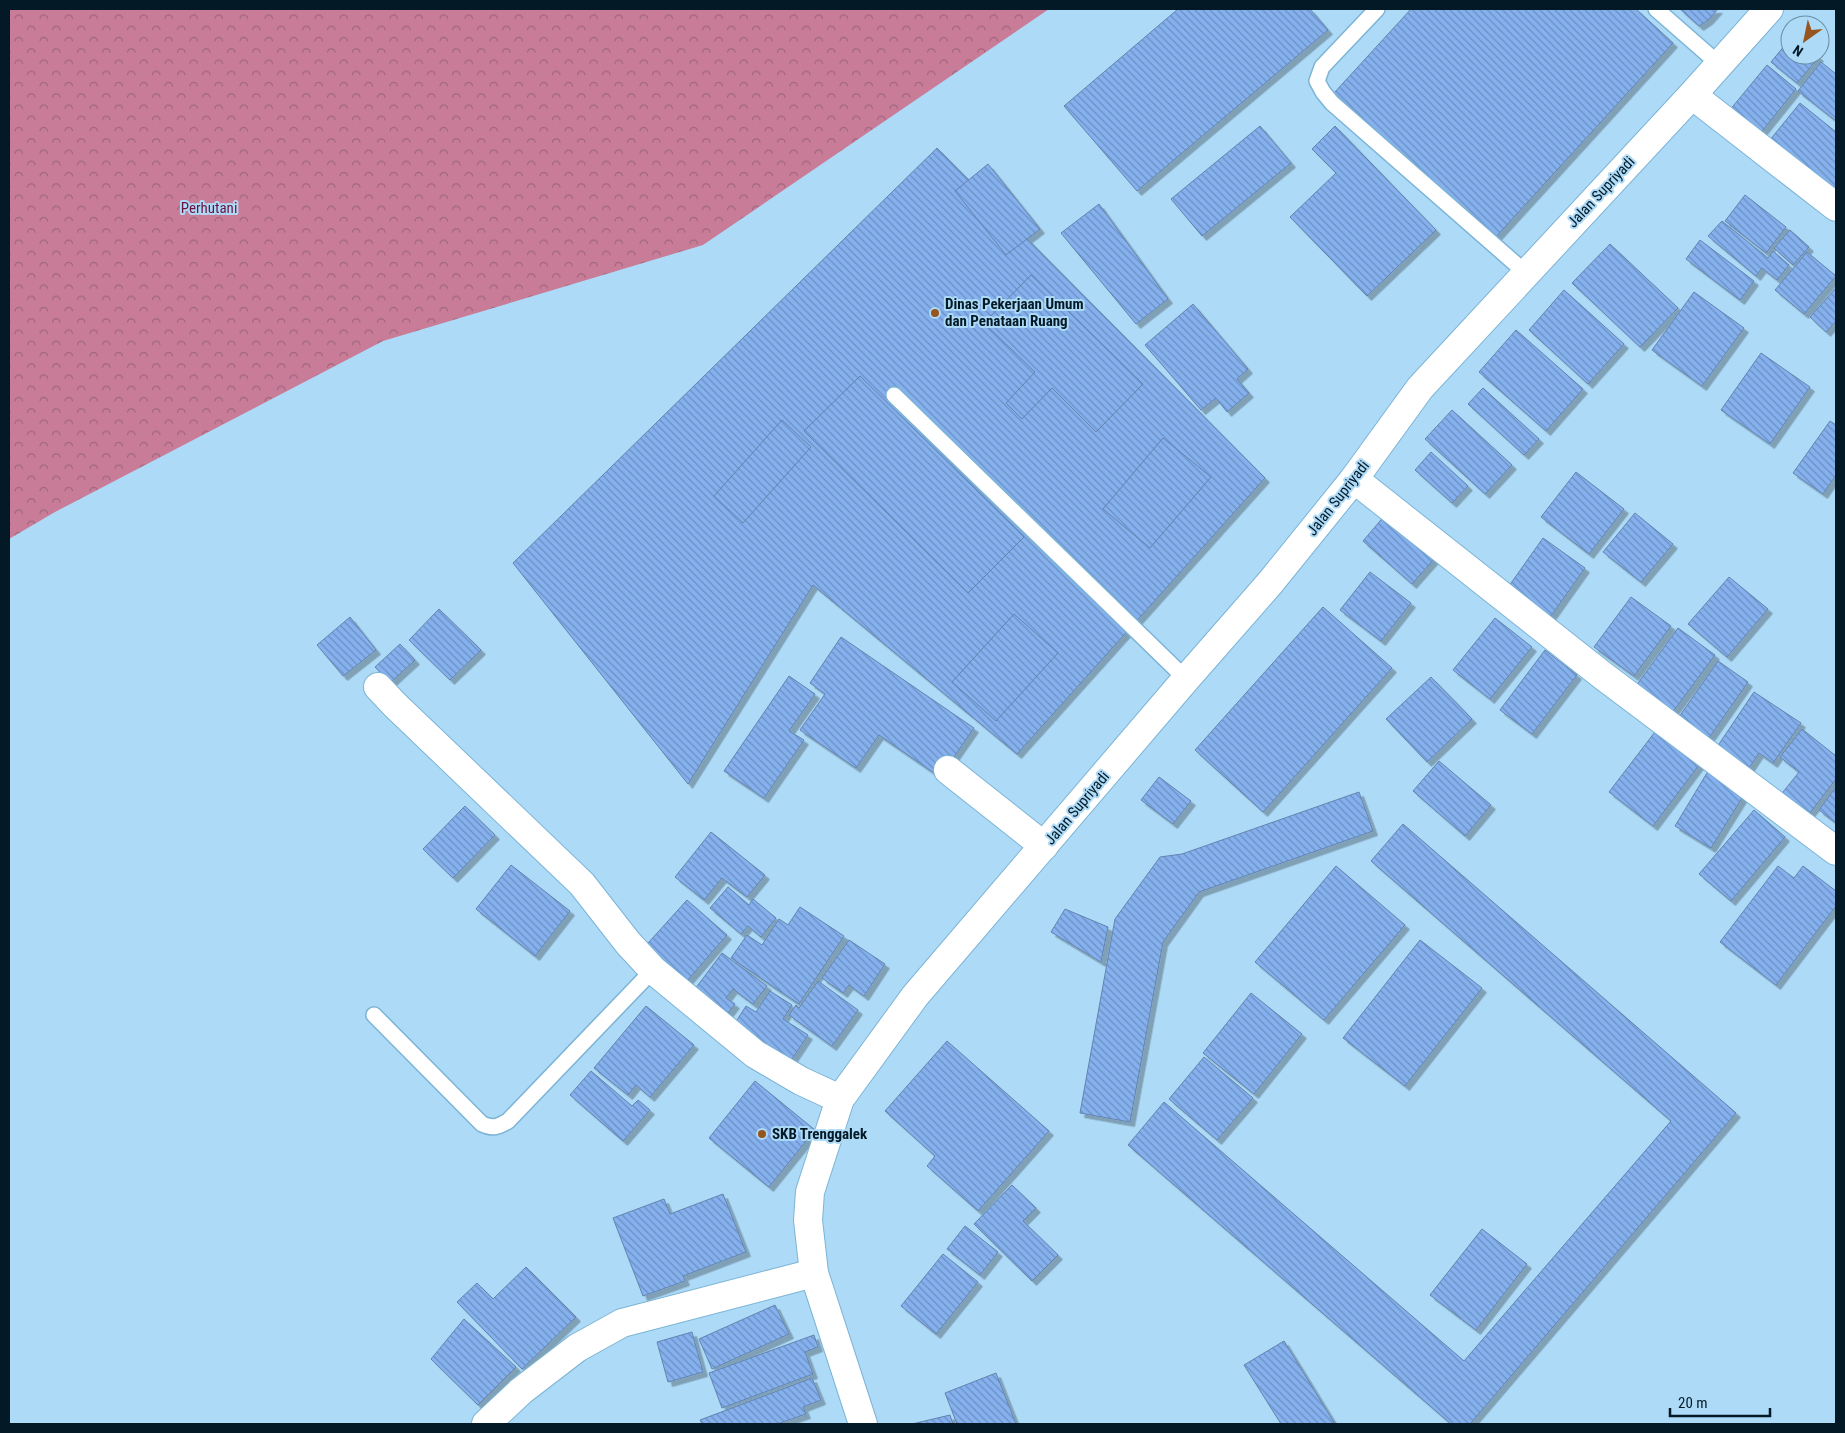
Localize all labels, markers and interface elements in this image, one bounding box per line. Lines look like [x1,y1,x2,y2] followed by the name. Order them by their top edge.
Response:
[1780,15,1830,65] north arrow
[1790,42,1806,60] text: N
[1564,153,1638,231] street label: Jalan Supriyadi
[181,199,237,217] park label: Perhutani
[945,295,1084,330] place label: Dinas Pekerjaan Umum dan Penataan Ruang
[929,307,941,319] marker: Dinas Pekerjaan Umum dan Penataan Ruang
[1303,457,1373,539] street label: Jalan Supriyadi
[1041,768,1113,848] street label: Jalan Supriyadi
[772,1125,868,1143] place label: SKB Trenggalek
[756,1128,768,1140] marker: SKB Trenggalek
[1670,1386,1770,1418] scale bar
[1678,1394,1708,1412] text: 20 m

